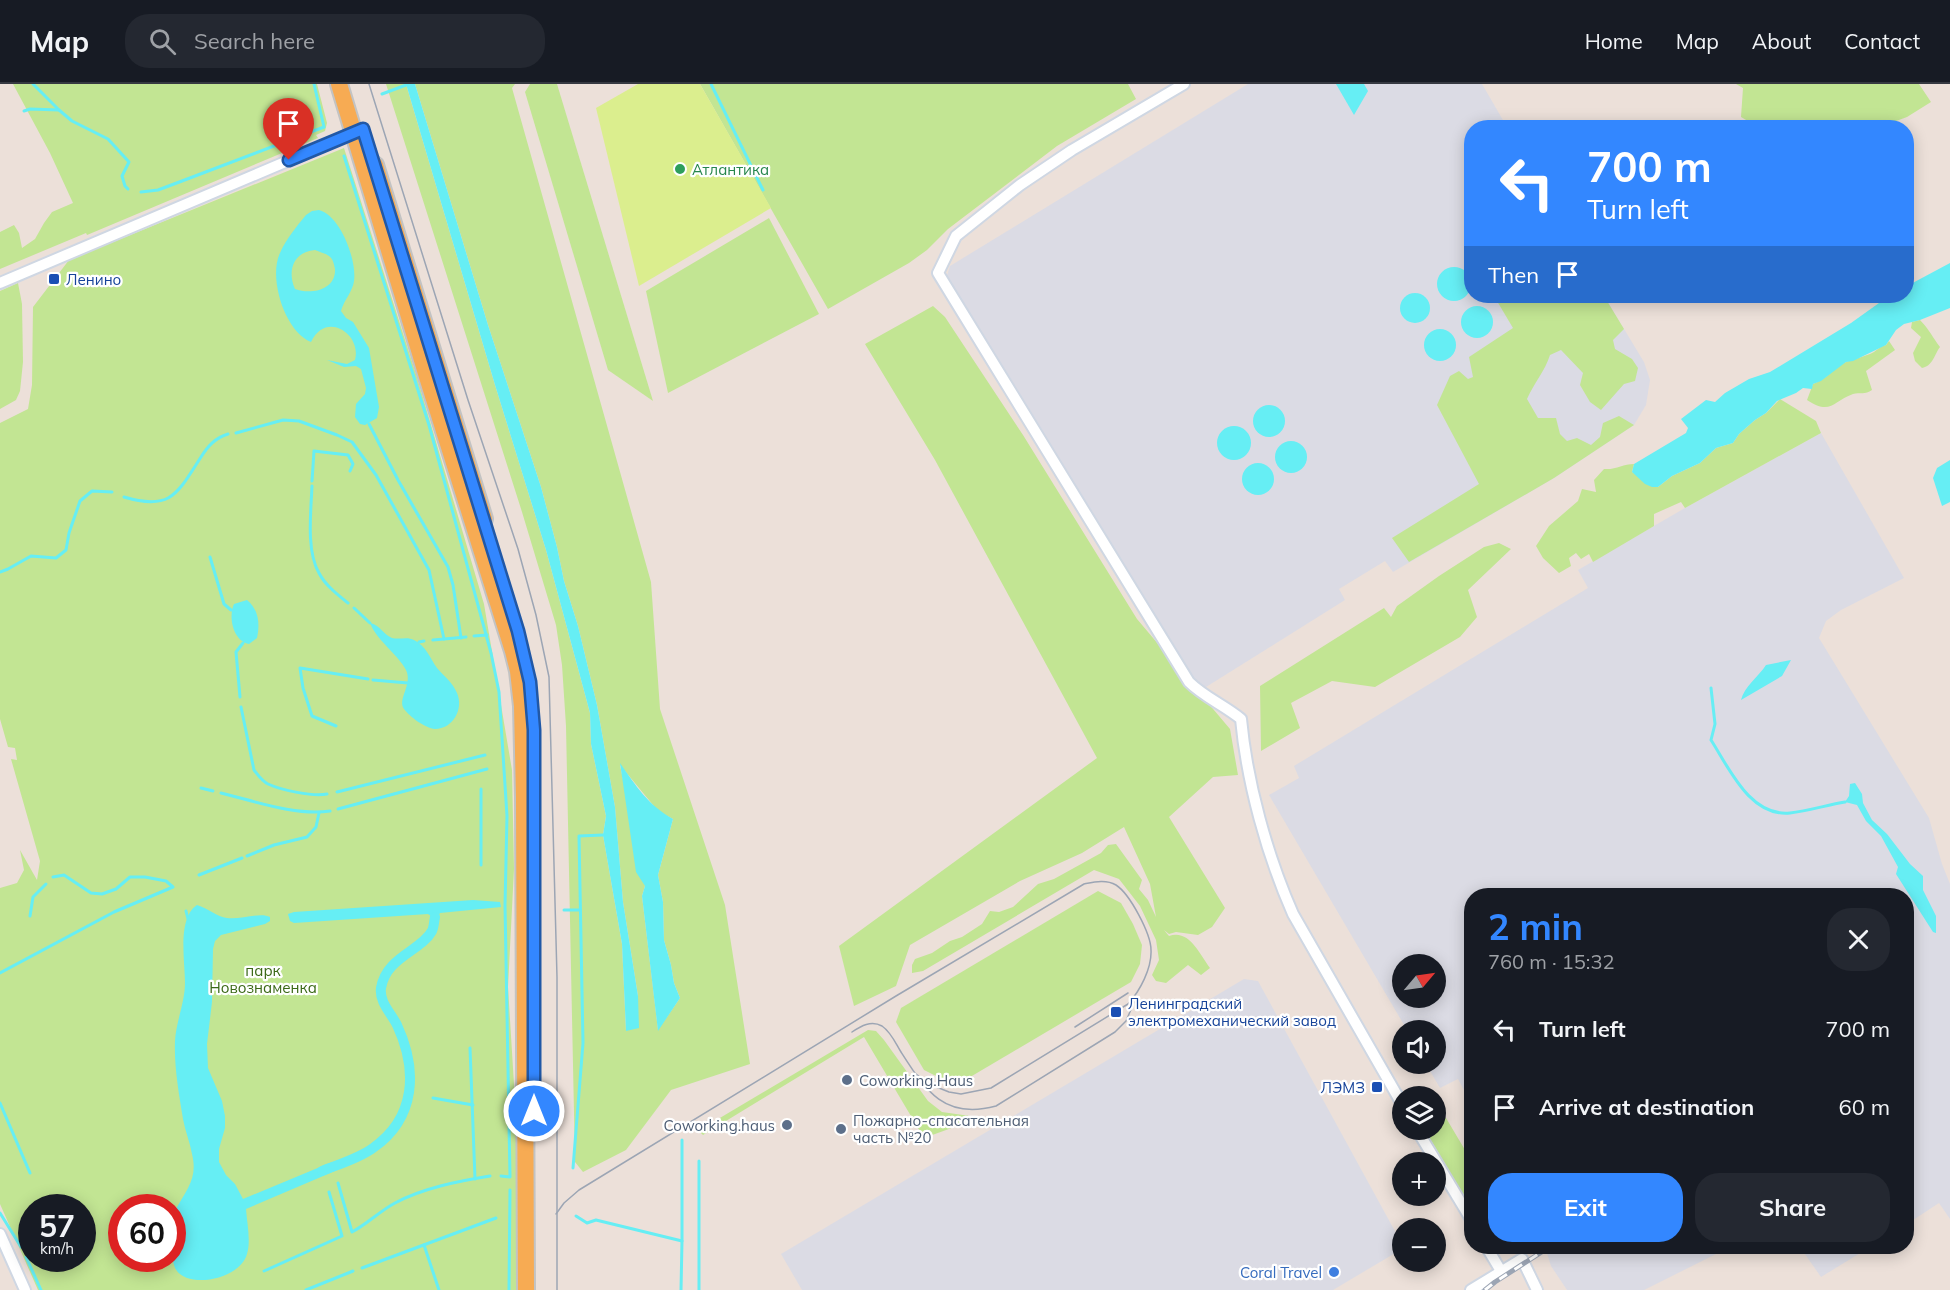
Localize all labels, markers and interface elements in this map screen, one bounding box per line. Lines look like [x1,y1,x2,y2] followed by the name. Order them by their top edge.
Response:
[125,14,545,68] search box
[30,24,89,59] text: Map
[146,25,179,58] icon: search
[194,27,315,55] text: Search here
[1585,28,1643,54] text: Home
[1676,28,1719,54] text: Map
[1752,28,1811,54] text: About
[1844,28,1920,54] text: Contact
[263,98,314,160] pin
[272,107,305,140] icon: arrive
[1587,140,1712,193] text: 700 m
[1488,144,1566,222] icon: left
[692,160,769,179] place label: Атлантика
[673,162,687,176] marker: Атлантика
[1587,192,1689,226] text: Turn left
[1551,258,1584,291] icon: arrive
[1488,261,1539,289] text: Then
[66,270,121,289] place label: Ленино
[47,272,61,286] marker: Ленино
[1488,904,1583,949] text: 2 min
[1827,908,1890,971] button: close
[1488,949,1614,974] text: 760 m · 15:32
[1392,954,1446,1008] north arrow
[1392,954,1446,1272] map controls
[209,961,317,997] park label: парк Новознаменка
[1128,994,1336,1030] place label: Ленинградский электромеханический завод
[1109,1005,1123,1019] marker: Ленинградский электромеханический завод
[1488,1013,1521,1046] icon: left
[1539,1015,1626,1043] text: Turn left
[1825,1015,1890,1043] text: 700 m
[1392,1020,1446,1074] button: sound
[859,1071,973,1090] place label: Coworking.Haus
[840,1073,854,1087] marker: Coworking.Haus
[1321,1078,1365,1097] place label: ЛЭМЗ
[502,1079,566,1143] position arrow
[1370,1080,1384,1094] marker: ЛЭМЗ
[1392,1086,1446,1140] button: layers
[1488,1091,1521,1124] icon: arrive
[1539,1093,1754,1121] text: Arrive at destination
[1839,1093,1890,1121] text: 60 m
[853,1111,1029,1147] place label: Пожарно-спасательная часть №20
[663,1116,775,1135] place label: Coworking.haus
[780,1118,794,1132] marker: Coworking.haus
[834,1122,848,1136] marker: Пожарно-спасательная часть №20
[1392,1152,1446,1206] button: +
[1488,1173,1683,1242] button: Exit
[1695,1173,1890,1242] button: Share
[108,1194,186,1272] speed limit sign: 60
[39,1207,75,1245] text: 57
[1392,1218,1446,1272] button: −
[40,1239,74,1258] text: km/h
[1240,1263,1322,1282] place label: Coral Travel
[1327,1265,1341,1279] marker: Coral Travel

